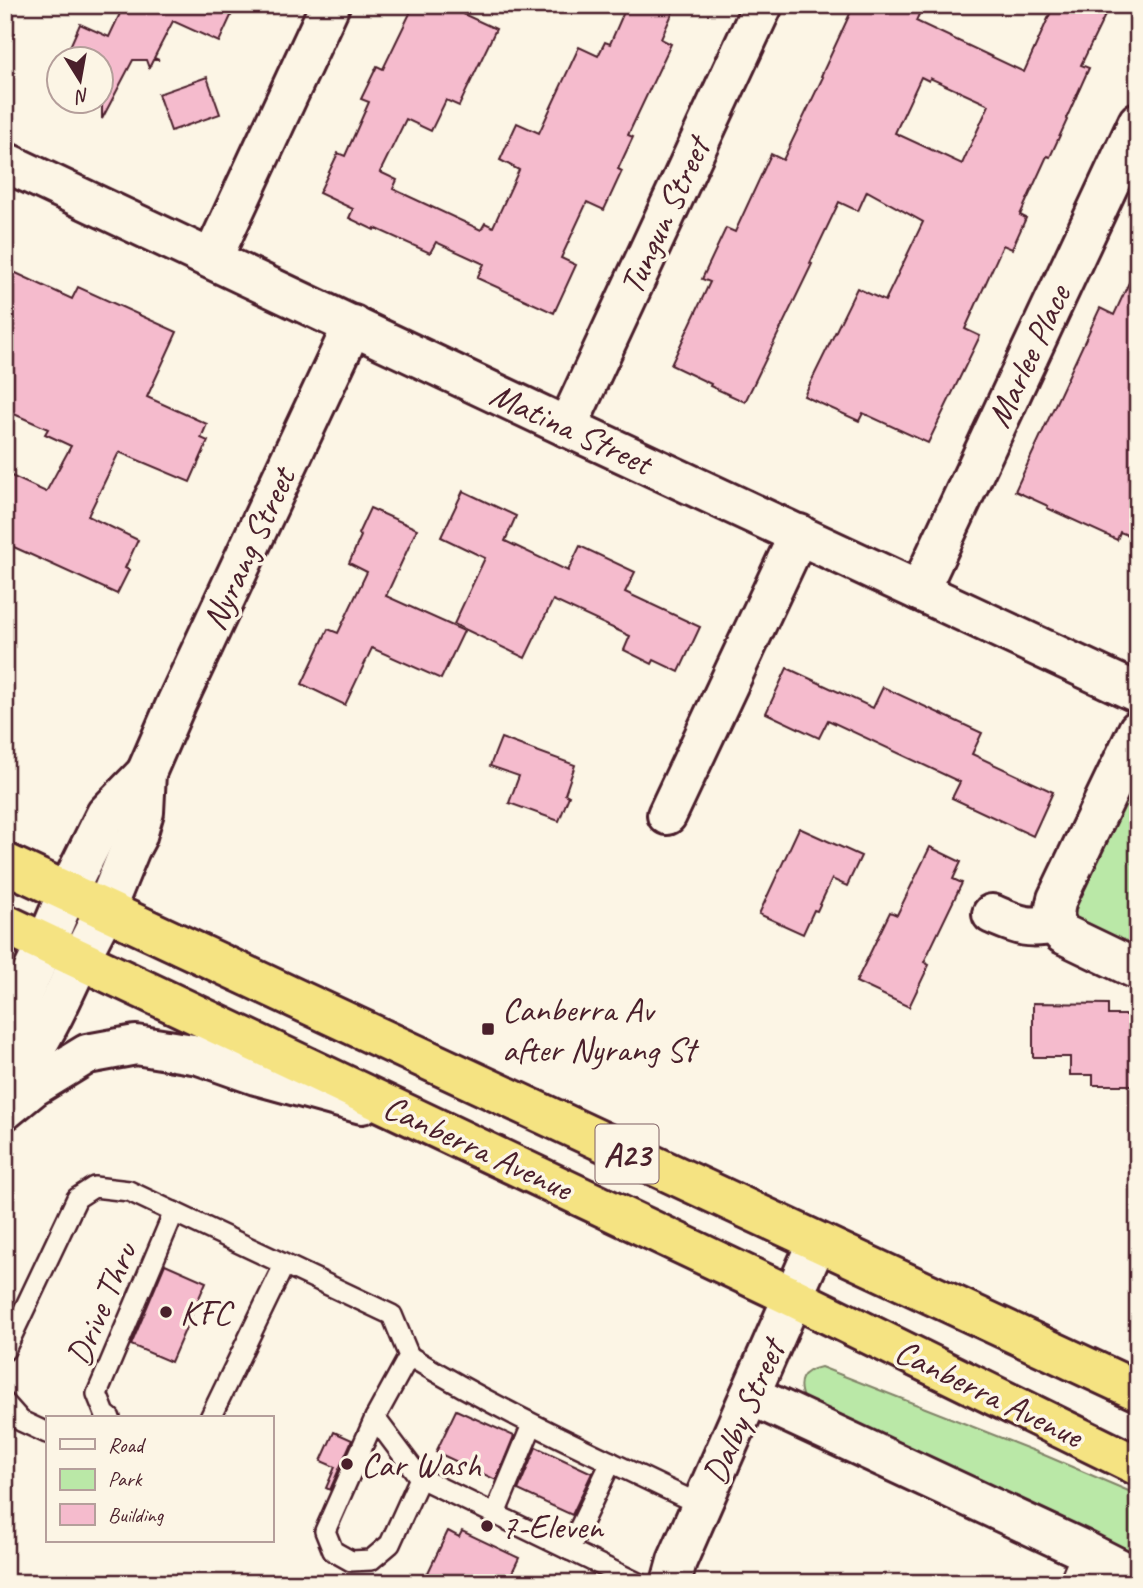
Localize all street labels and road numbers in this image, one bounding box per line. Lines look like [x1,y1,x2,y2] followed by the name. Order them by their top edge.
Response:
[609,127,722,302] street label: Tungun Street
[976,276,1082,434] street label: Marlee Place
[483,372,662,487] street label: Matina Street
[191,458,307,637] street label: Nyrang Street
[376,1084,582,1212] street label: Canberra Avenue
[596,1124,658,1184] road number: A23
[56,1234,148,1372] street label: Drive Thru
[692,1329,797,1491] street label: Dalby Street
[888,1329,1092,1459] street label: Canberra Avenue

